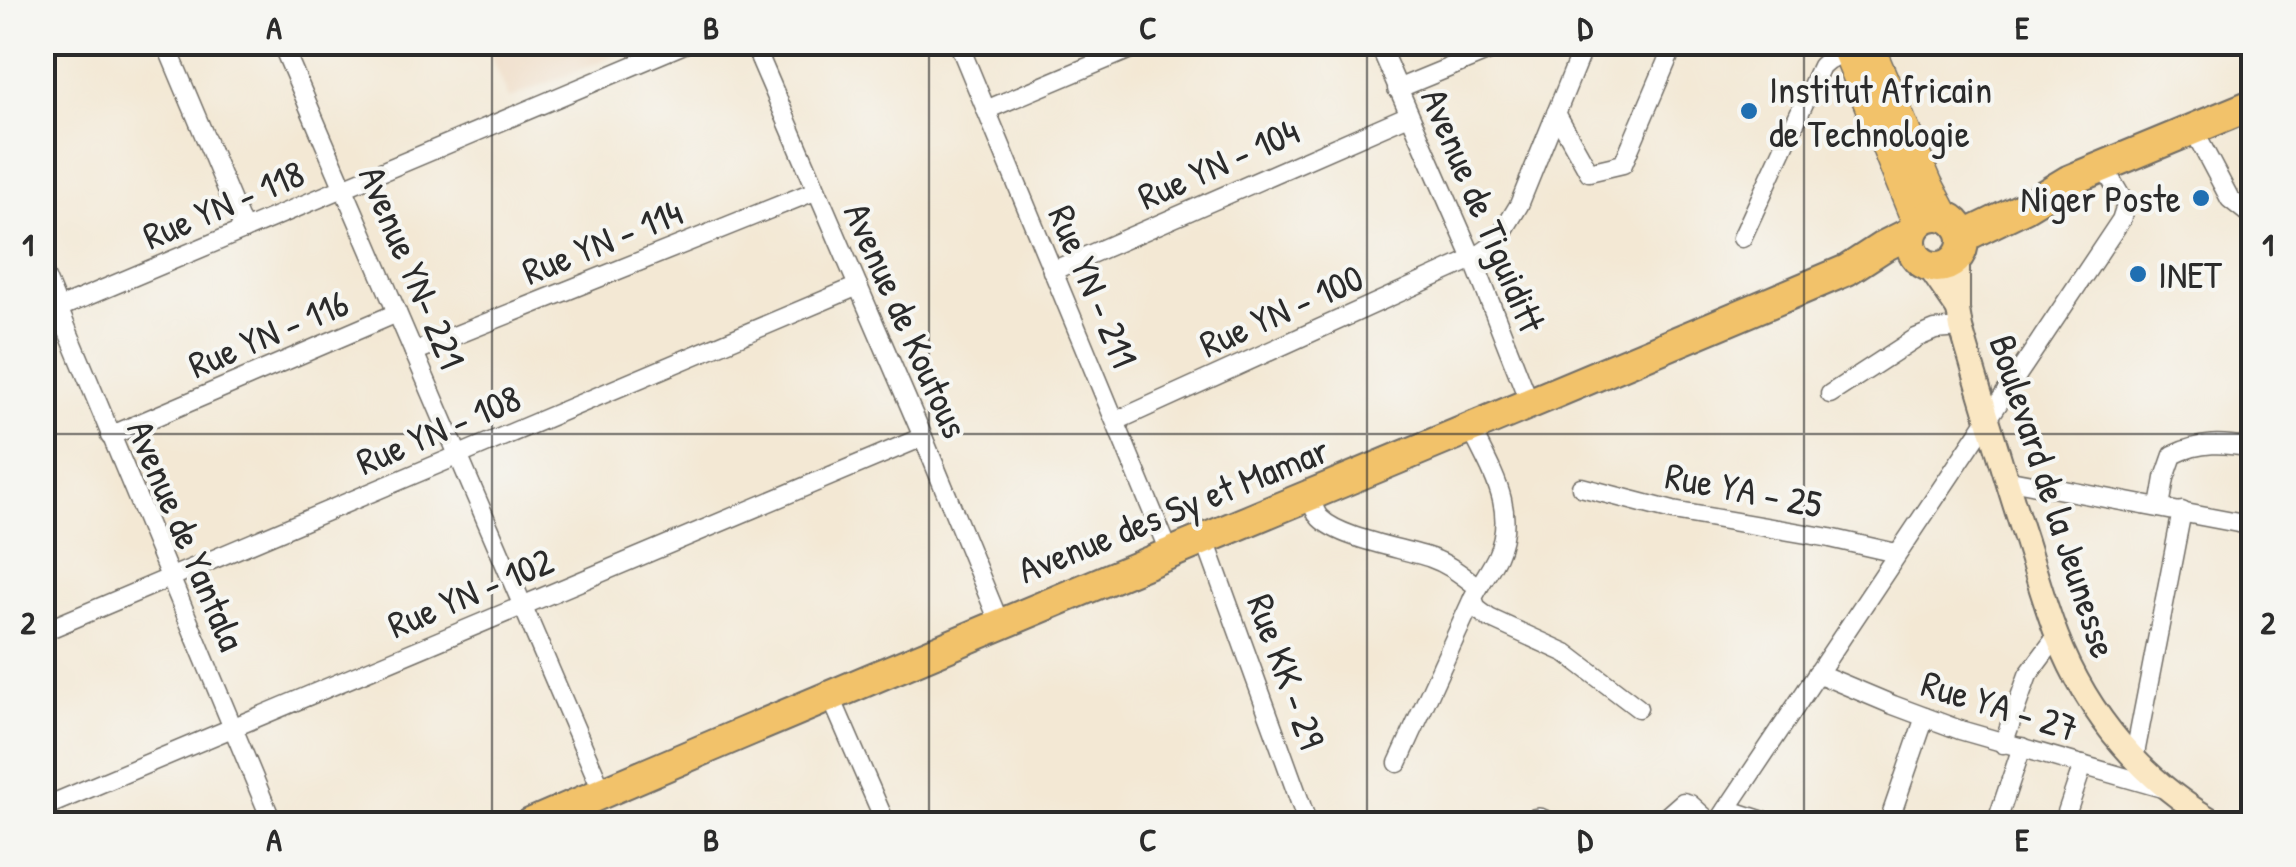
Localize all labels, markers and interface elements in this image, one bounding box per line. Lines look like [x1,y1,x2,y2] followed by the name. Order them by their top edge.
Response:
[266,6,282,49] text: A
[703,6,719,49] text: B
[1139,6,1157,49] text: C
[1577,6,1593,49] text: D
[2015,6,2030,49] text: E
[1769,63,1992,159] place label: Institut Africain de Technologie
[1409,80,1559,341] street label: Avenue de Tiguiditt
[1738,100,1760,122] marker: Institut Africain de Technologie
[1129,104,1307,222] street label: Rue YN - 104
[135,147,311,261] street label: Rue YN - 118
[347,158,479,376] street label: Avenue YN- 221
[2020,172,2181,224] place label: Niger Poste
[514,185,690,297] street label: Rue YN - 114
[2190,187,2212,209] marker: Niger Poste
[832,194,982,446] street label: Avenue de Koutous
[1037,197,1151,375] street label: Rue YN - 211
[22,223,34,266] text: 1
[2262,223,2274,266] text: 1
[2158,248,2223,300] place label: INET
[1191,251,1371,369] street label: Rue YN - 100
[2127,263,2149,285] marker: INET
[180,276,356,390] street label: Rue YN - 116
[1977,328,2131,664] street label: Boulevard de la Jeunesse
[348,371,528,487] street label: Rue YN - 108
[115,412,259,658] street label: Avenue de Yantala
[1010,423,1336,595] street label: Avenue des Sy et Mamar
[1661,448,1827,530] street label: Rue YA - 25
[379,534,561,650] street label: Rue YN - 102
[1235,587,1339,755] street label: Rue KK - 29
[21,601,37,644] text: 2
[2261,601,2277,644] text: 2
[1915,657,2085,753] street label: Rue YA - 27
[266,818,282,861] text: A
[703,818,719,861] text: B
[1139,818,1157,861] text: C
[1577,818,1593,861] text: D
[2015,818,2030,861] text: E

